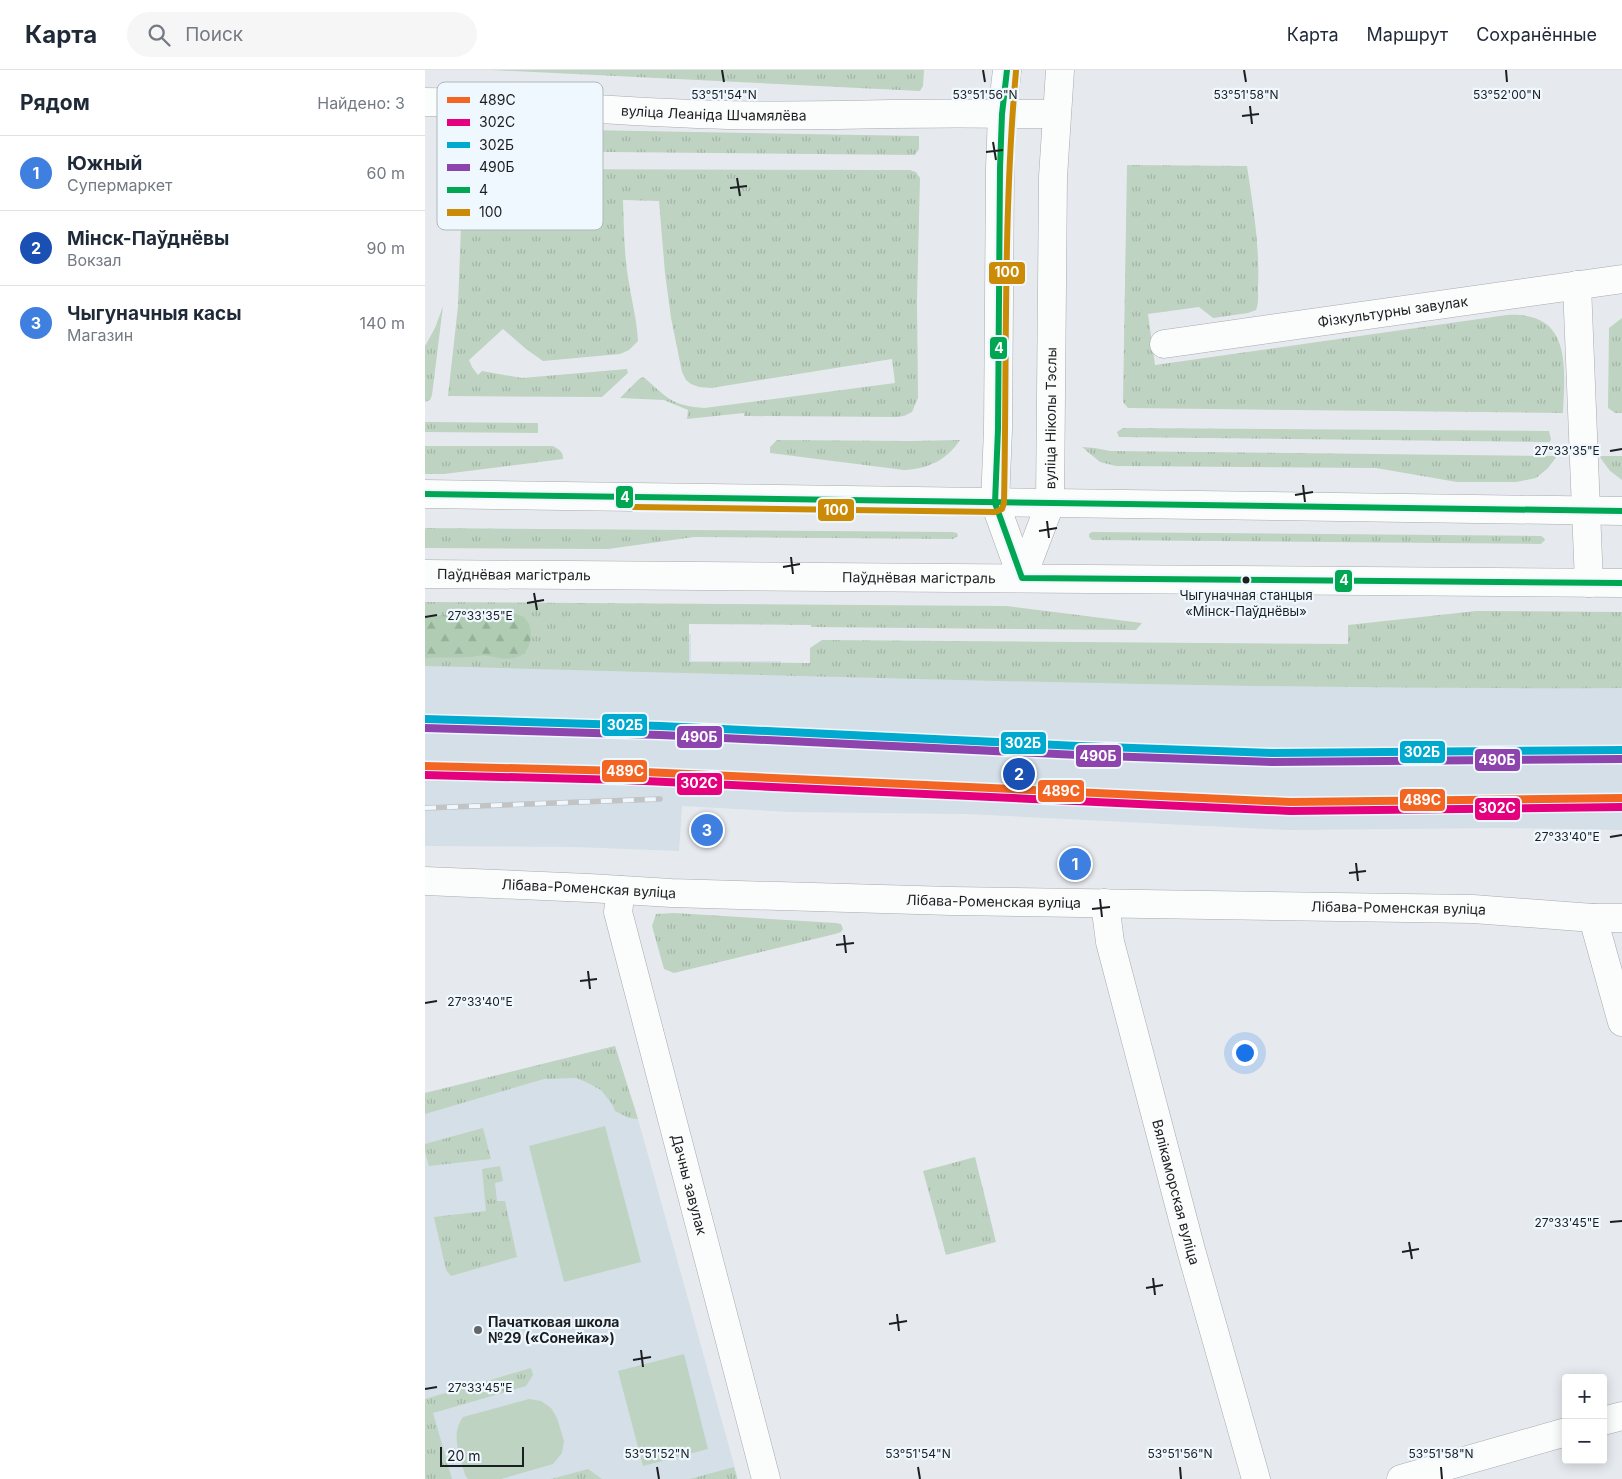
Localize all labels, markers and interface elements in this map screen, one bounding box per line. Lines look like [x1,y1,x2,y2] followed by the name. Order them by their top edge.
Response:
[127,12,477,57] search box
[25,20,97,49] text: Карта
[145,21,173,49] icon: search
[185,23,243,46] text: Поиск
[1287,24,1339,45] text: Карта
[1367,24,1448,45] text: Маршрут
[1476,24,1597,45] text: Сохранённые
[437,82,603,230] legend
[691,87,757,102] text: 53°51'54"N
[952,87,1018,102] text: 53°51'56"N
[1213,87,1279,102] text: 53°51'58"N
[1473,87,1541,102] text: 53°52'00"N
[20,90,90,115] text: Рядом
[479,91,516,108] text: 489С
[317,93,405,113] text: Найдено: 3
[620,101,807,123] street label: вуліца Леаніда Шчамялёва
[479,113,515,130] text: 302С
[479,136,514,153] text: 302Б
[67,152,142,175] text: Южный
[479,158,515,175] text: 490Б
[33,163,39,183] text: 1
[366,163,405,183] text: 60 m
[67,175,172,195] text: Супермаркет
[479,181,488,198] text: 4
[479,203,502,220] text: 100
[67,227,229,250] text: Мінск-Паўднёвы
[31,238,41,258] text: 2
[366,238,405,258] text: 90 m
[67,250,121,270] text: Вокзал
[988,261,1026,285] line badge: 100
[995,263,1019,280] text: 100
[1316,292,1469,330] street label: Фізкультурны завулак
[67,302,242,325] text: Чыгуначныя касы
[31,313,41,333] text: 3
[360,313,405,333] text: 140 m
[67,325,133,345] text: Магазин
[989,336,1008,360] line badge: 4
[994,339,1004,356] text: 4
[1041,347,1059,489] street label: вуліца Ніколы Тэслы
[1534,443,1600,458] text: 27°33'35"E
[615,485,634,509] line badge: 4
[620,488,630,505] text: 4
[817,498,855,522] line badge: 100
[824,501,848,518] text: 100
[437,565,591,583] street label: Паўднёвая магістраль
[842,568,996,586] street label: Паўднёвая магістраль
[1334,569,1353,593] line badge: 4
[1339,571,1349,588] text: 4
[1241,575,1251,585] marker: Чыгуначная станцыя «Мінск-Паўднёвы»
[1179,587,1313,619] place label: Чыгуначная станцыя «Мінск-Паўднёвы»
[447,608,513,623] text: 27°33'35"E
[601,713,648,737] line badge: 302Б
[607,716,643,733] text: 302Б
[676,725,723,749] line badge: 490Б
[680,728,718,745] text: 490Б
[1000,731,1047,755] line badge: 302Б
[1005,734,1041,751] text: 302Б
[1399,740,1446,764] line badge: 302Б
[1404,743,1440,760] text: 302Б
[1075,744,1122,768] line badge: 490Б
[1079,747,1117,764] text: 490Б
[1474,748,1521,772] line badge: 490Б
[1478,751,1516,768] text: 490Б
[1003,755,1035,793] pin: 2
[601,759,648,783] line badge: 489С
[606,762,644,779] text: 489С
[676,772,723,796] line badge: 302С
[680,774,718,791] text: 302С
[1037,779,1085,803] line badge: 489С
[1042,782,1080,799] text: 489С
[1399,788,1446,812] line badge: 489С
[1403,791,1441,808] text: 489С
[1474,797,1521,821] line badge: 302С
[1478,799,1516,816] text: 302С
[691,811,723,849] pin: 3
[1534,829,1600,844] text: 27°33'40"E
[1059,845,1091,883] pin: 1
[501,875,676,901] street label: Лібава-Роменская вуліца
[906,891,1081,911] street label: Лібава-Роменская вуліца
[1311,898,1487,918] street label: Лібава-Роменская вуліца
[447,994,513,1009] text: 27°33'40"E
[1232,1040,1258,1066] your location
[1149,1118,1204,1267] street label: Вялікаморская вуліца
[668,1132,711,1237] street label: Дачны завулак
[1534,1215,1600,1230] text: 27°33'45"E
[488,1313,619,1346] place label: Пачатковая школа №29 («Сонейка»)
[472,1324,484,1336] marker: Пачатковая школа №29 («Сонейка»)
[1562,1374,1607,1464] map controls
[1562,1374,1607,1419] button: +
[447,1380,513,1395] text: 27°33'45"E
[1562,1419,1607,1464] button: −
[440,1444,524,1467] scale bar
[624,1446,690,1461] text: 53°51'52"N
[885,1446,951,1461] text: 53°51'54"N
[1147,1446,1213,1461] text: 53°51'56"N
[1408,1446,1474,1461] text: 53°51'58"N
[447,1447,481,1464] text: 20 m

